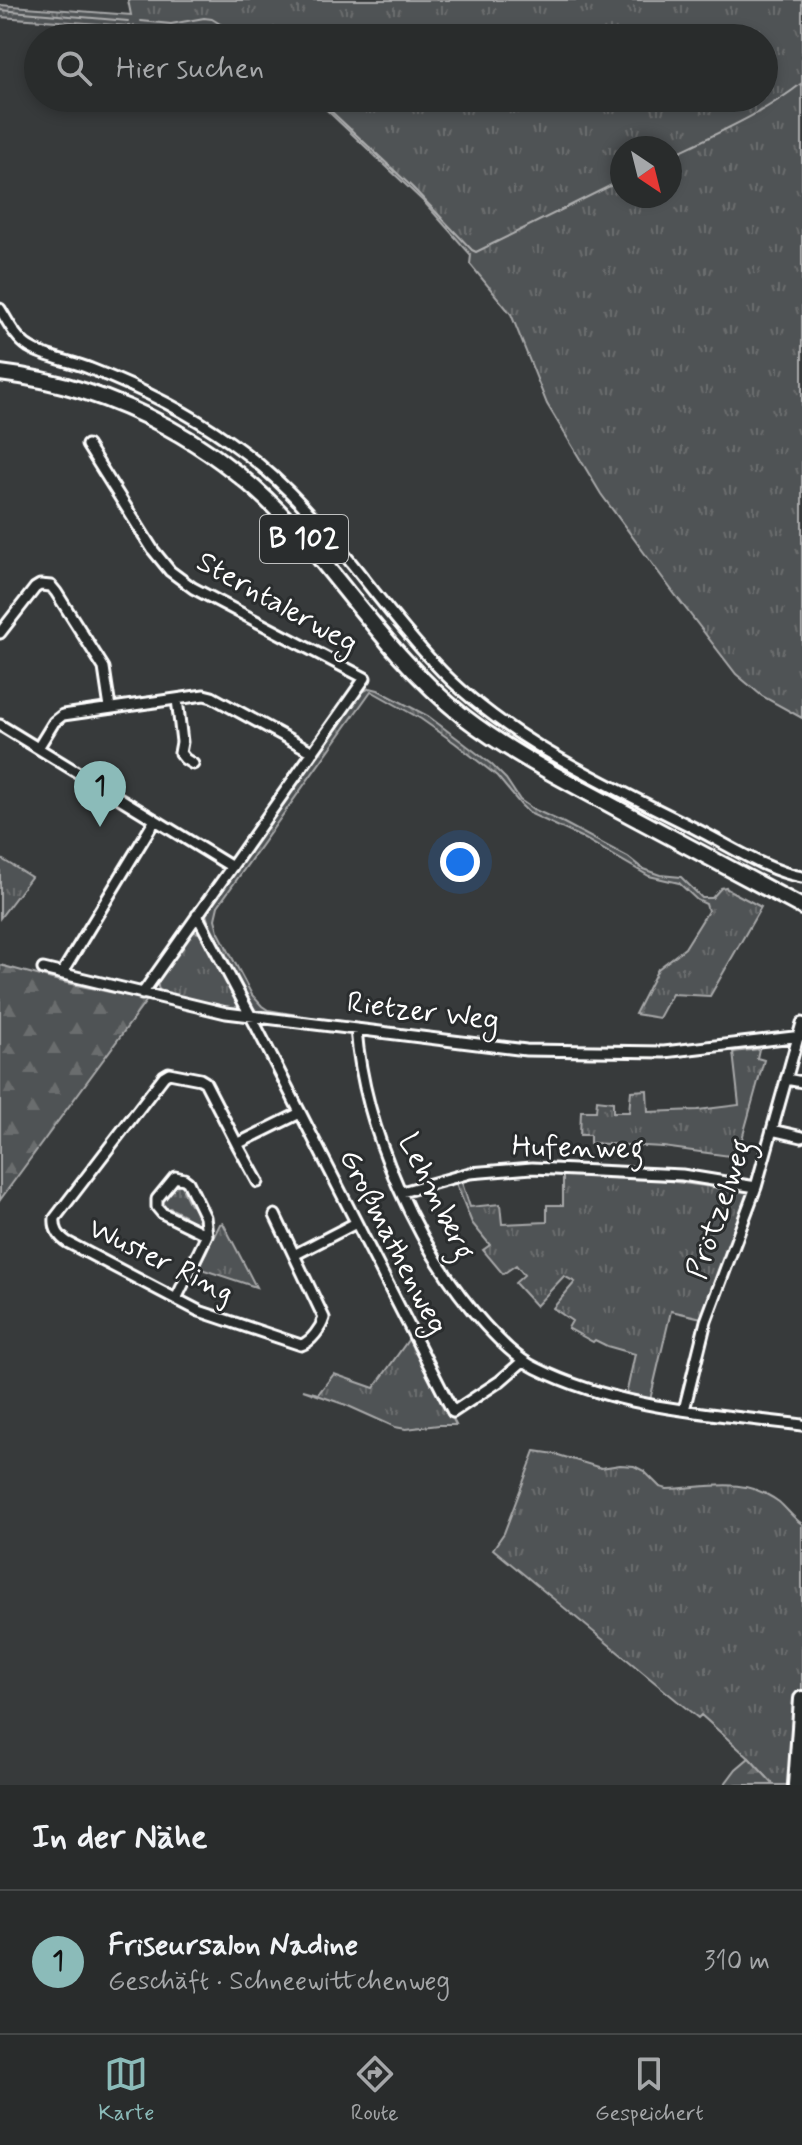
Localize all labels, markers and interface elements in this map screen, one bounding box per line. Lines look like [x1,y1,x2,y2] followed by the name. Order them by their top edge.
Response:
[24,24,778,112] search box
[52,46,96,90] icon: search
[116,49,264,88] text: Hier suchen
[610,136,682,208] north arrow
[260,515,348,563] road number: B 102
[188,543,365,665] street label: Sterntalerweg
[74,761,126,827] pin: 1
[440,842,480,882] your location
[344,983,501,1043] street label: Rietzer Weg
[386,1127,484,1268] street label: Lehmberg
[511,1127,644,1172] street label: Hufenweg
[678,1134,765,1285] street label: Prötzelweg
[328,1143,457,1342] street label: Großmathenweg
[82,1209,240,1313] street label: Wuster Ring
[32,1815,207,1860] text: In der Nähe
[108,1926,358,1965] text: Friseursalon Nadine
[52,1945,64,1979] text: 1
[704,1945,770,1979] text: 310 m
[108,1965,450,1999] text: Geschäft · Schneewittchenweg
[98,2052,154,2128] tab: Karte
[351,2052,399,2128] tab: Route
[595,2052,704,2128] tab: Gespeichert

